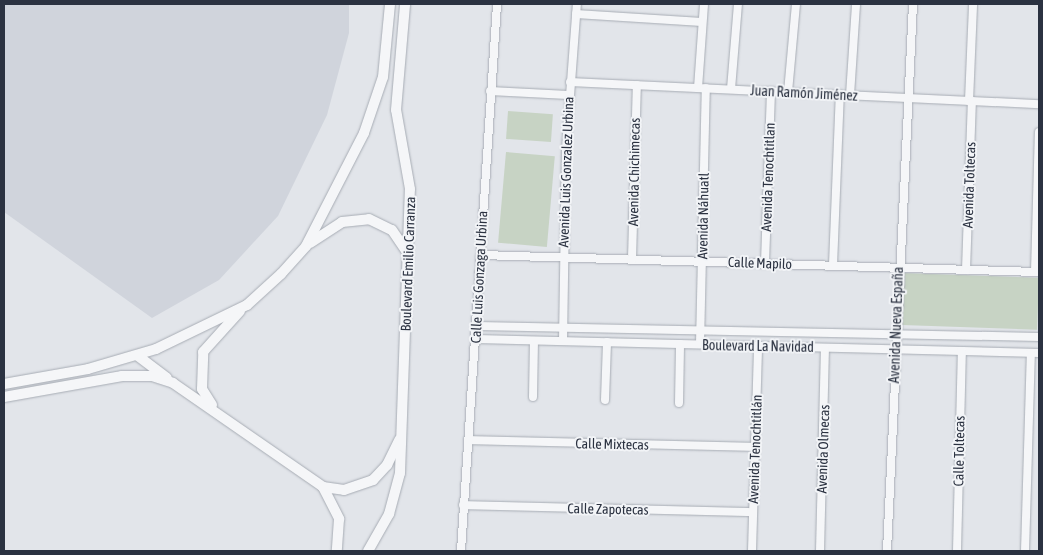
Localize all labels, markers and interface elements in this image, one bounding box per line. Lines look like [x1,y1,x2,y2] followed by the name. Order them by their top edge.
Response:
[750,82,858,104] street label: Juan Ramón Jiménez
[555,96,577,248] street label: Avenida Luis Gonzalez Urbina
[625,118,643,226] street label: Avenida Chichimecas
[758,122,778,232] street label: Avenida Tenochtitlan
[959,142,979,228] street label: Avenida Toltecas
[694,173,712,259] street label: Avenida Náhuatl
[397,196,419,332] street label: Boulevard Emilio Carranza
[467,210,491,344] street label: Calle Luis Gonzaga Urbina
[728,253,792,273] street label: Calle Mapilo
[886,266,906,384] street label: Avenida Nueva España
[702,337,814,355] street label: Boulevard La Navidad
[745,394,765,504] street label: Avenida Tenochtitlán
[813,404,833,494] street label: Avenida Olmecas
[950,415,968,487] street label: Calle Toltecas
[575,435,649,453] street label: Calle Mixtecas
[567,500,649,518] street label: Calle Zapotecas

